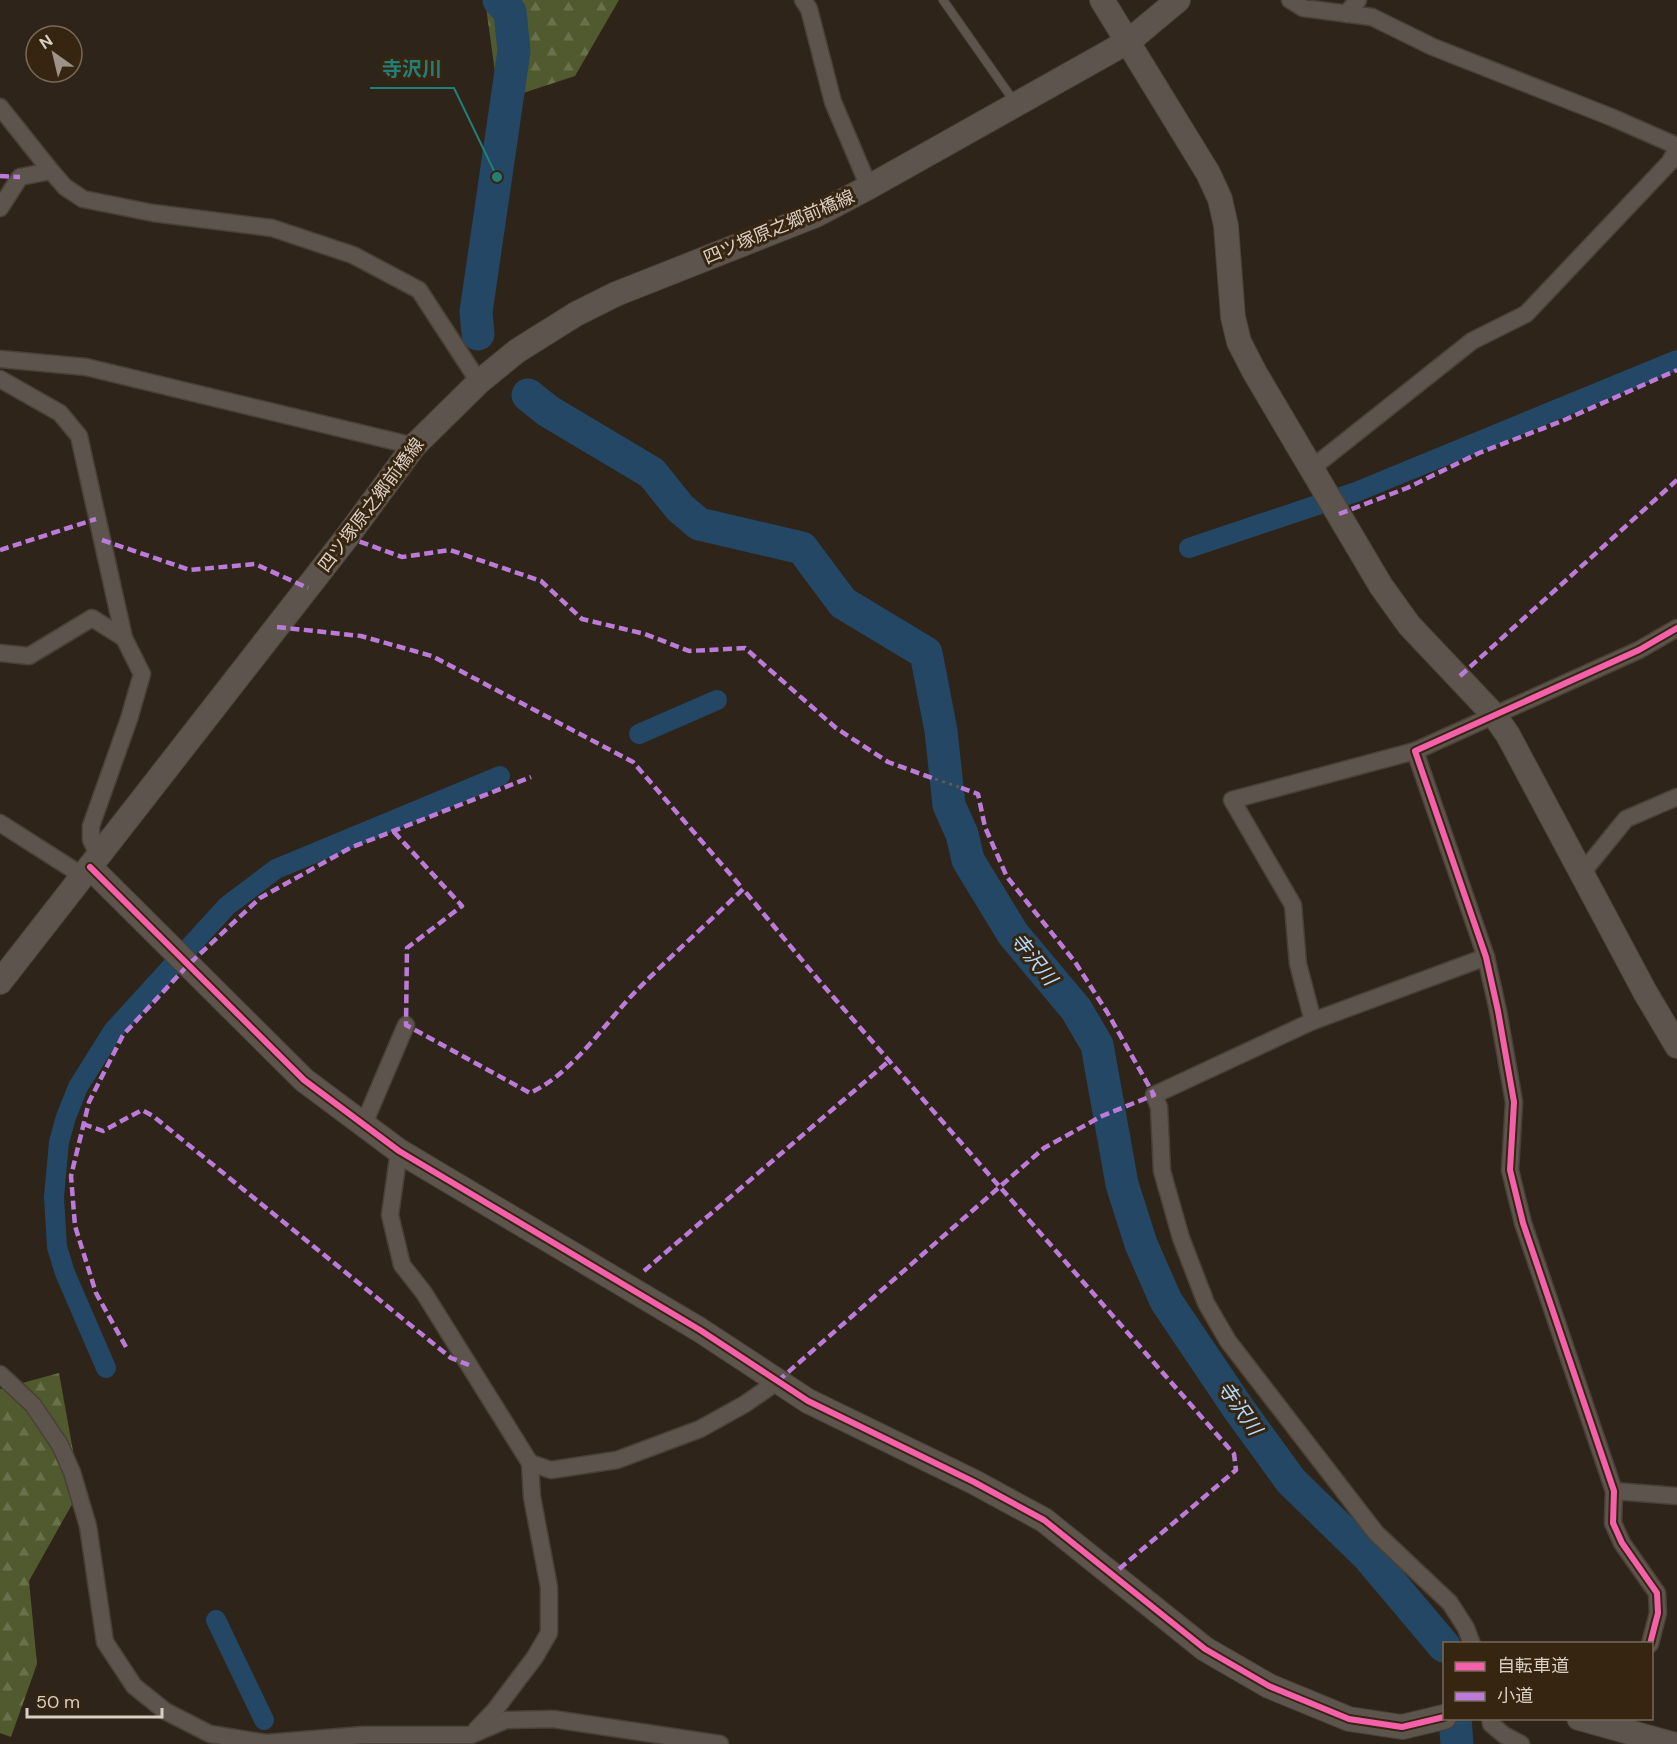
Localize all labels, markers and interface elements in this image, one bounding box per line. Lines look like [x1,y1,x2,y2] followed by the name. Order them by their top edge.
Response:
[24,24,84,84] north arrow
[35,30,57,54] text: N
[370,50,454,88] callout: 寺沢川
[382,56,442,82] text: 寺沢川
[700,184,858,270] street label: 四ツ塚原之郷前橋線
[313,433,429,577] street label: 四ツ塚原之郷前橋線
[1005,928,1064,992] water label: 寺沢川
[1212,1376,1269,1442] water label: 寺沢川
[1443,1642,1653,1720] legend
[1497,1654,1569,1678] text: 自転車道
[27,1681,162,1719] scale bar
[1497,1684,1533,1708] text: 小道
[36,1690,80,1714] text: 50 m

